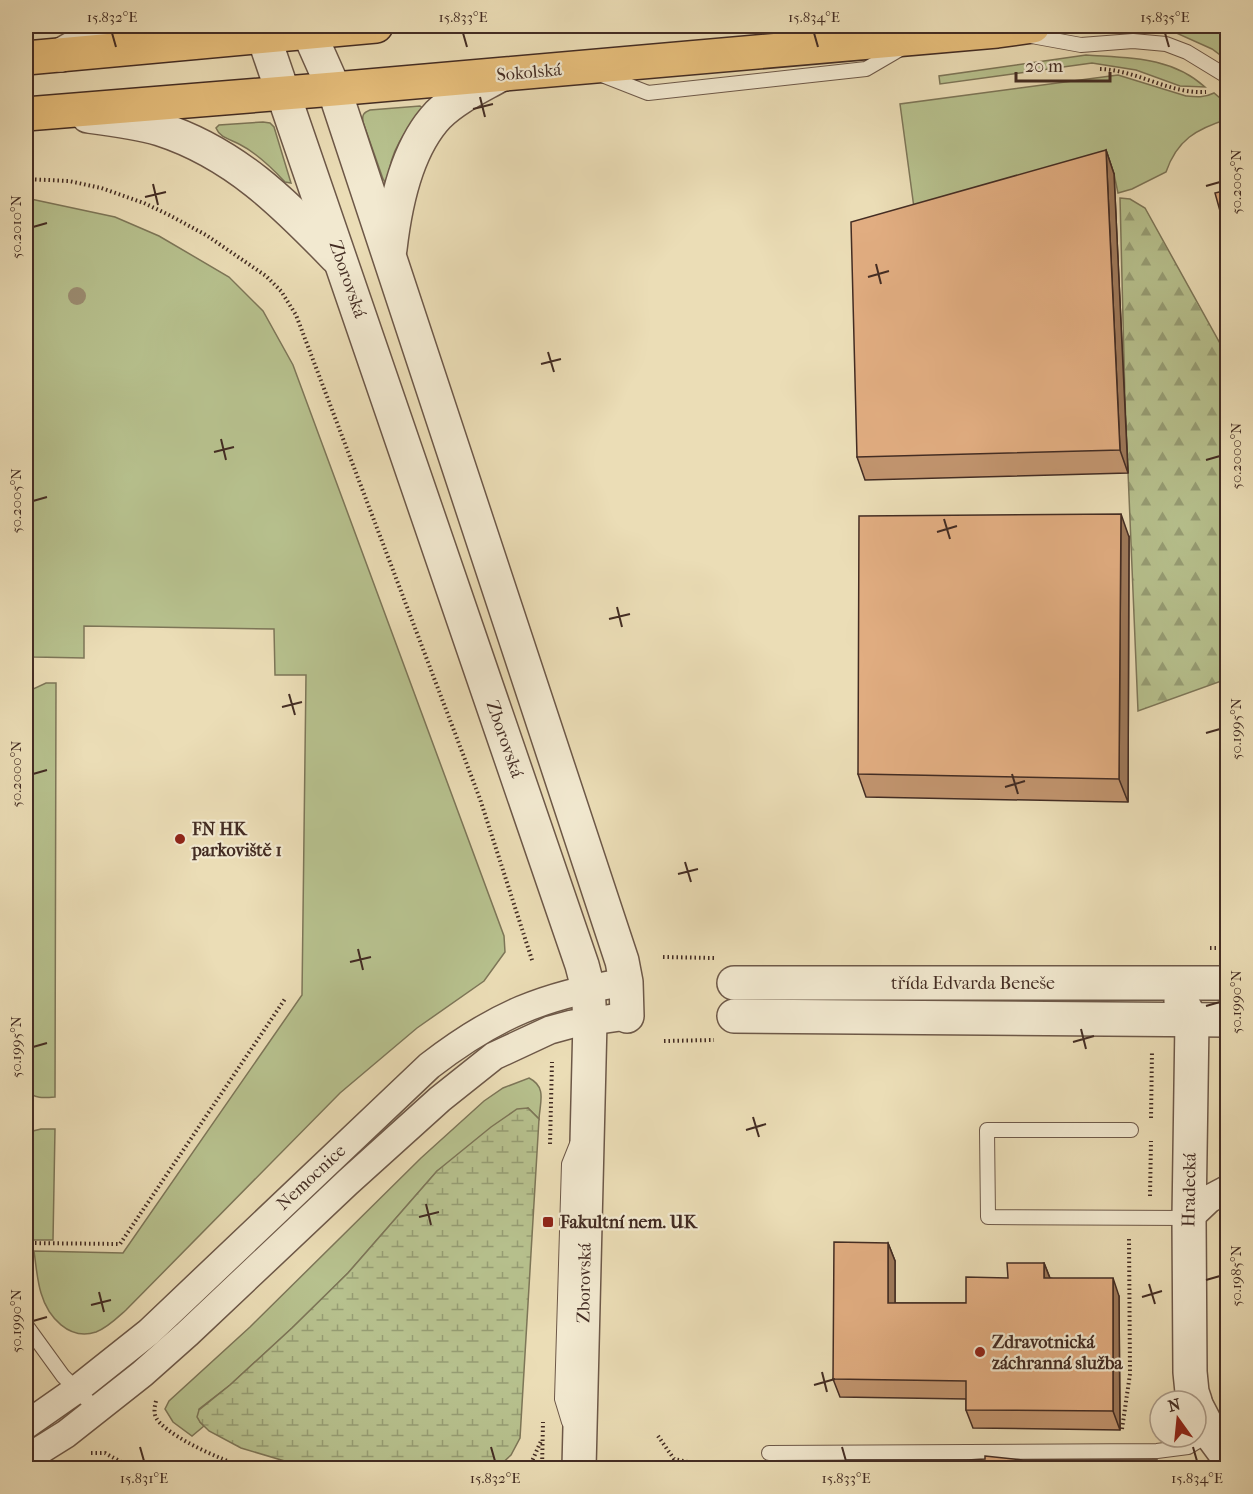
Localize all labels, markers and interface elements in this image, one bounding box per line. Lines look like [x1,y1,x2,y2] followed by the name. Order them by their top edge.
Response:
[87,8,137,26] text: 15.832°E
[438,8,488,26] text: 15.833°E
[788,8,840,26] text: 15.834°E
[1140,8,1190,26] text: 15.835°E
[1016,45,1110,83] scale bar
[1025,56,1063,77] text: 20 m
[496,59,563,86] street label: Sokolská
[1227,149,1245,215] text: 50.2005°N
[7,194,25,259] text: 50.2010°N
[325,238,371,321] street label: Zborovská
[1227,422,1245,490] text: 50.2000°N
[7,468,25,534] text: 50.2005°N
[1227,697,1245,760] text: 50.1995°N
[482,698,528,781] street label: Zborovská
[7,740,25,808] text: 50.2000°N
[191,819,282,861] place label: FN HK parkoviště 1
[173,832,187,846] marker: FN HK parkoviště 1
[1227,969,1245,1034] text: 50.1990°N
[891,973,1055,994] street label: třída Edvarda Beneše
[7,1015,25,1078] text: 50.1995°N
[272,1140,350,1215] street label: Nemocnice
[1178,1152,1201,1227] street label: Hradecká
[559,1212,699,1233] place label: Fakultní nem. UK
[541,1215,555,1229] marker: Fakultní nem. UK
[573,1242,596,1323] street label: Zborovská
[1227,1245,1245,1307] text: 50.1985°N
[7,1288,25,1353] text: 50.1990°N
[991,1332,1123,1374] place label: Zdravotnická záchranná služba
[973,1345,987,1359] marker: Zdravotnická záchranná služba
[1148,1389,1208,1449] north arrow
[1166,1394,1183,1416] text: N
[120,1469,168,1487] text: 15.831°E
[470,1469,520,1487] text: 15.832°E
[821,1469,871,1487] text: 15.833°E
[1171,1469,1223,1487] text: 15.834°E

